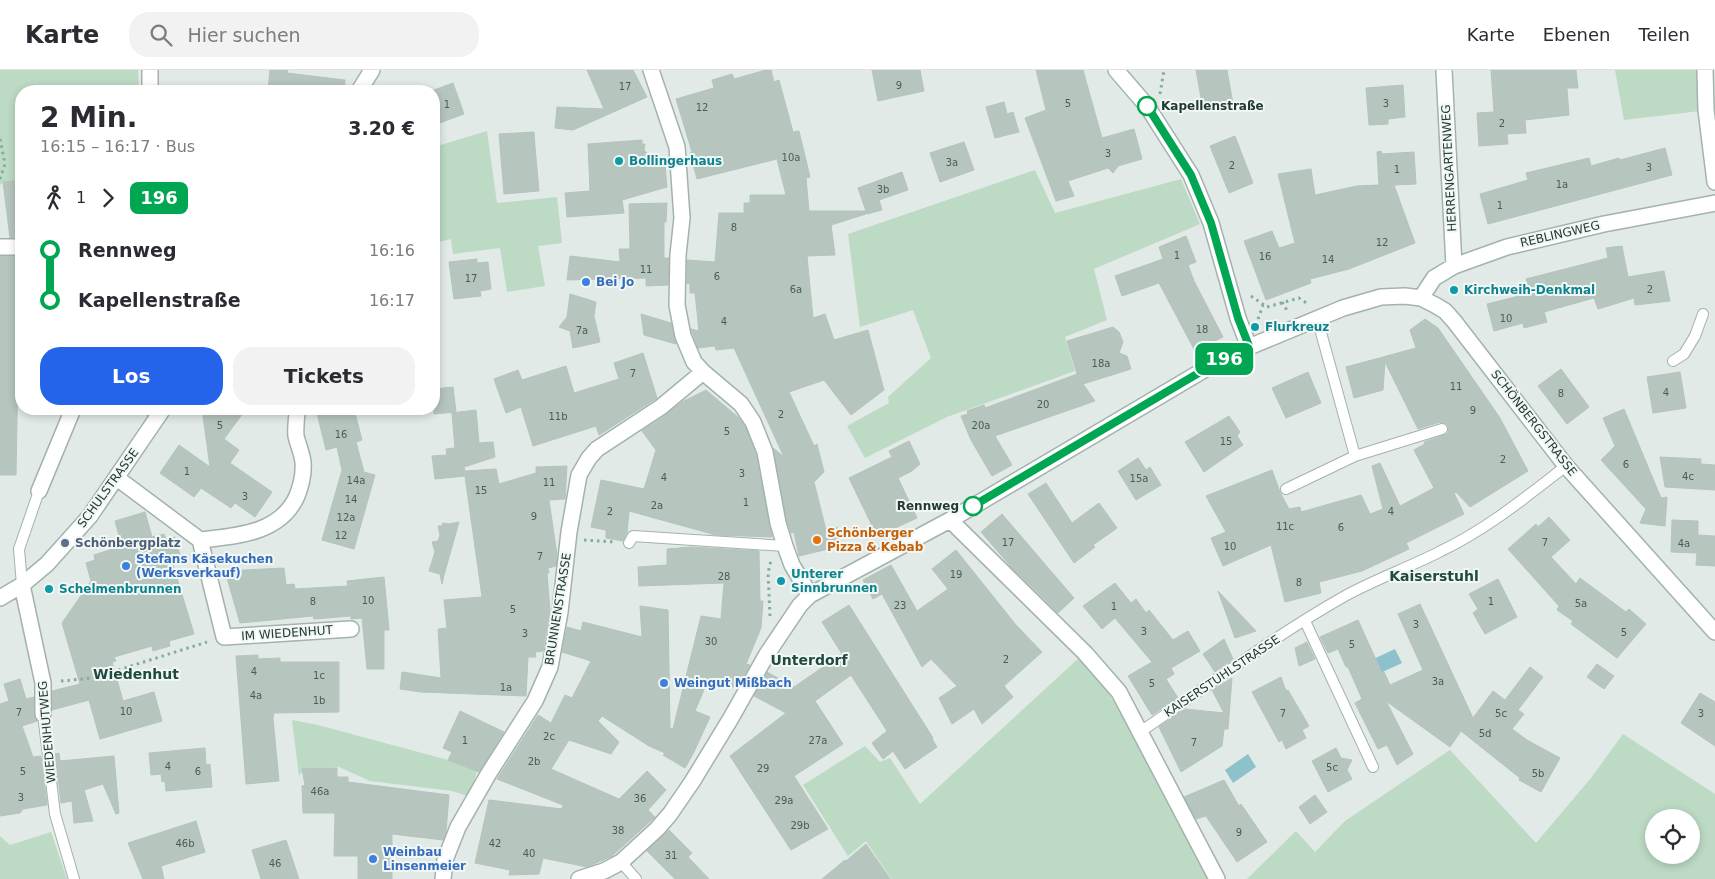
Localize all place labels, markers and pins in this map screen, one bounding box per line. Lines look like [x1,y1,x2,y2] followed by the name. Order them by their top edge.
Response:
[1137,96,1157,116] marker: Kapellenstraße
[1161,99,1264,113] place label: Kapellenstraße
[629,154,722,168] place label: Bollingerhaus
[613,155,625,167] marker: Bollingerhaus
[596,275,634,289] place label: Bei Jo
[580,276,592,288] marker: Bei Jo
[1464,283,1595,297] place label: Kirchweih-Denkmal
[1448,284,1460,296] marker: Kirchweih-Denkmal
[1265,320,1329,334] place label: Flurkreuz
[1249,321,1261,333] marker: Flurkreuz
[963,496,983,516] marker: Rennweg
[897,499,959,513] place label: Rennweg
[827,526,924,554] place label: Schönberger Pizza & Kebab
[811,534,823,546] marker: Schönberger Pizza & Kebab
[75,536,181,550] place label: Schönbergplatz
[59,537,71,549] marker: Schönbergplatz
[136,552,273,580] place label: Stefans Käsekuchen (Werksverkauf)
[120,560,132,572] marker: Stefans Käsekuchen (Werksverkauf)
[791,567,878,595] place label: Unterer Sinnbrunnen
[775,575,787,587] marker: Unterer Sinnbrunnen
[59,582,182,596] place label: Schelmenbrunnen
[43,583,55,595] marker: Schelmenbrunnen
[674,676,792,690] place label: Weingut Mißbach
[658,677,670,689] marker: Weingut Mißbach
[383,845,466,873] place label: Weinbau Linsenmeier
[367,853,379,865] marker: Weinbau Linsenmeier

